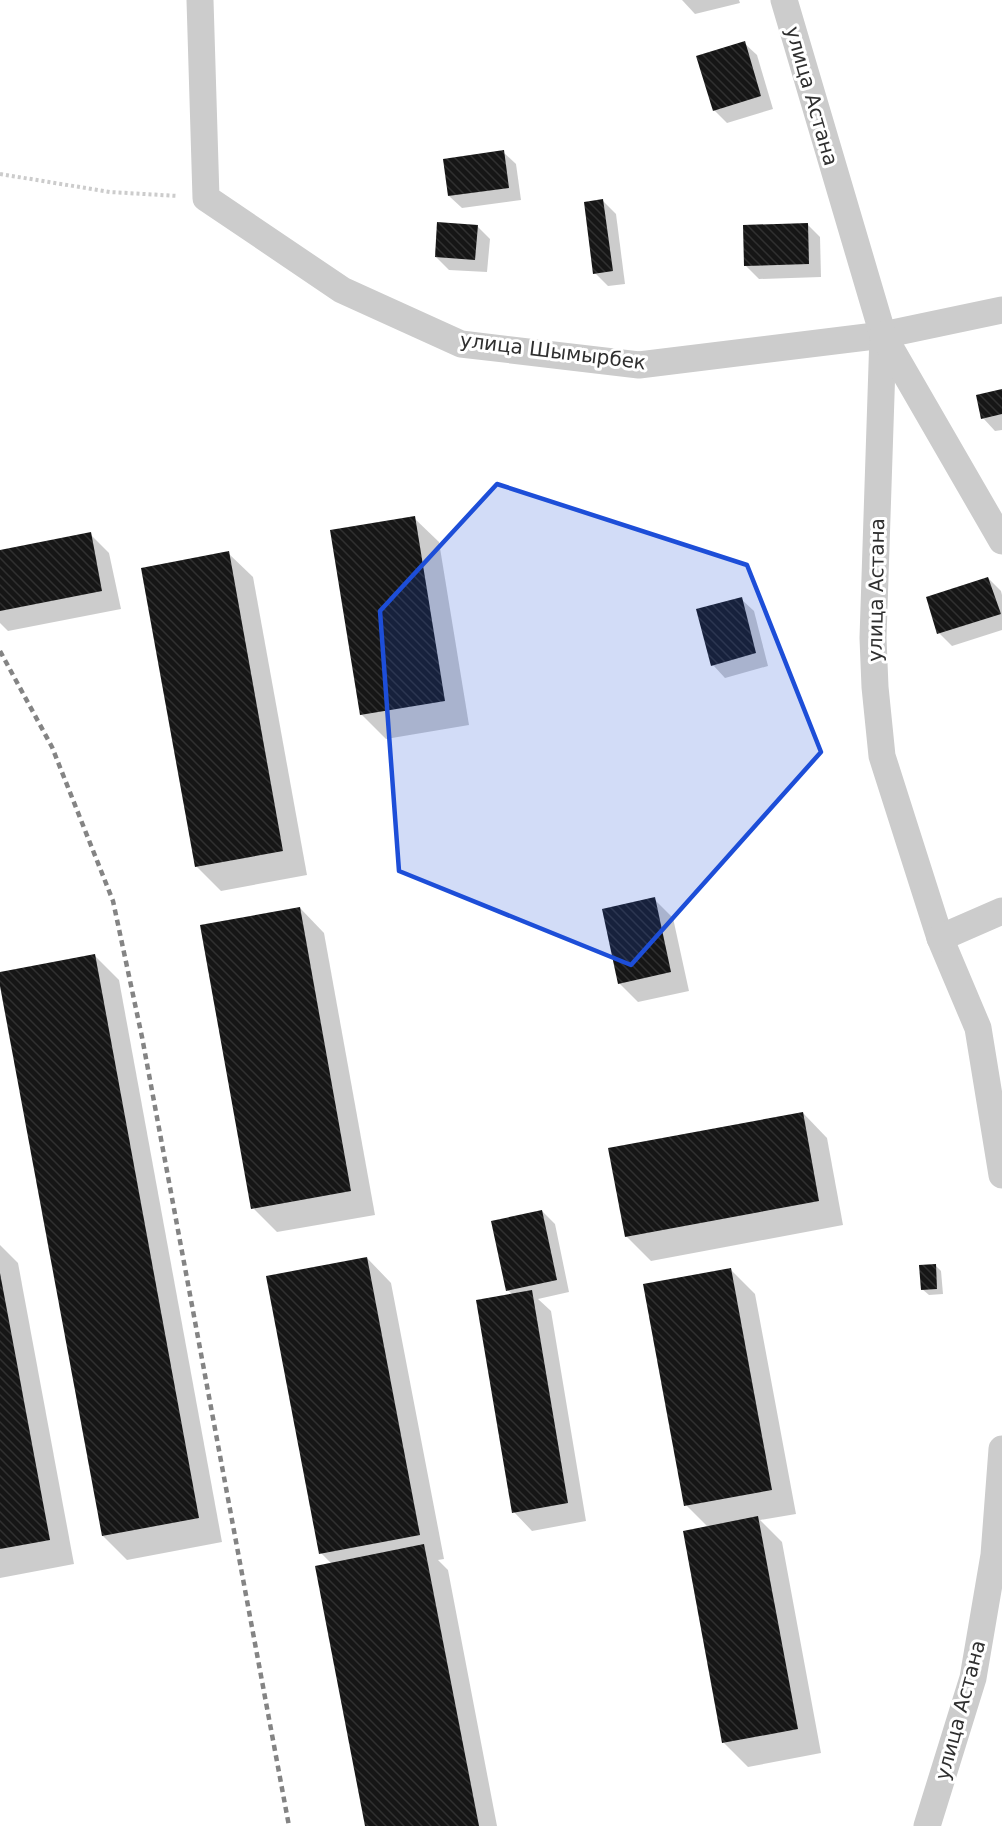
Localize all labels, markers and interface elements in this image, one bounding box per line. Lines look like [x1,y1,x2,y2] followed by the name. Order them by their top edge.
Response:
[781,24,843,168] street label: улица Астана
[459,328,647,374] street label: улица Шымырбек
[863,518,889,662] street label: улица Астана
[930,1637,990,1783] street label: улица Астана

